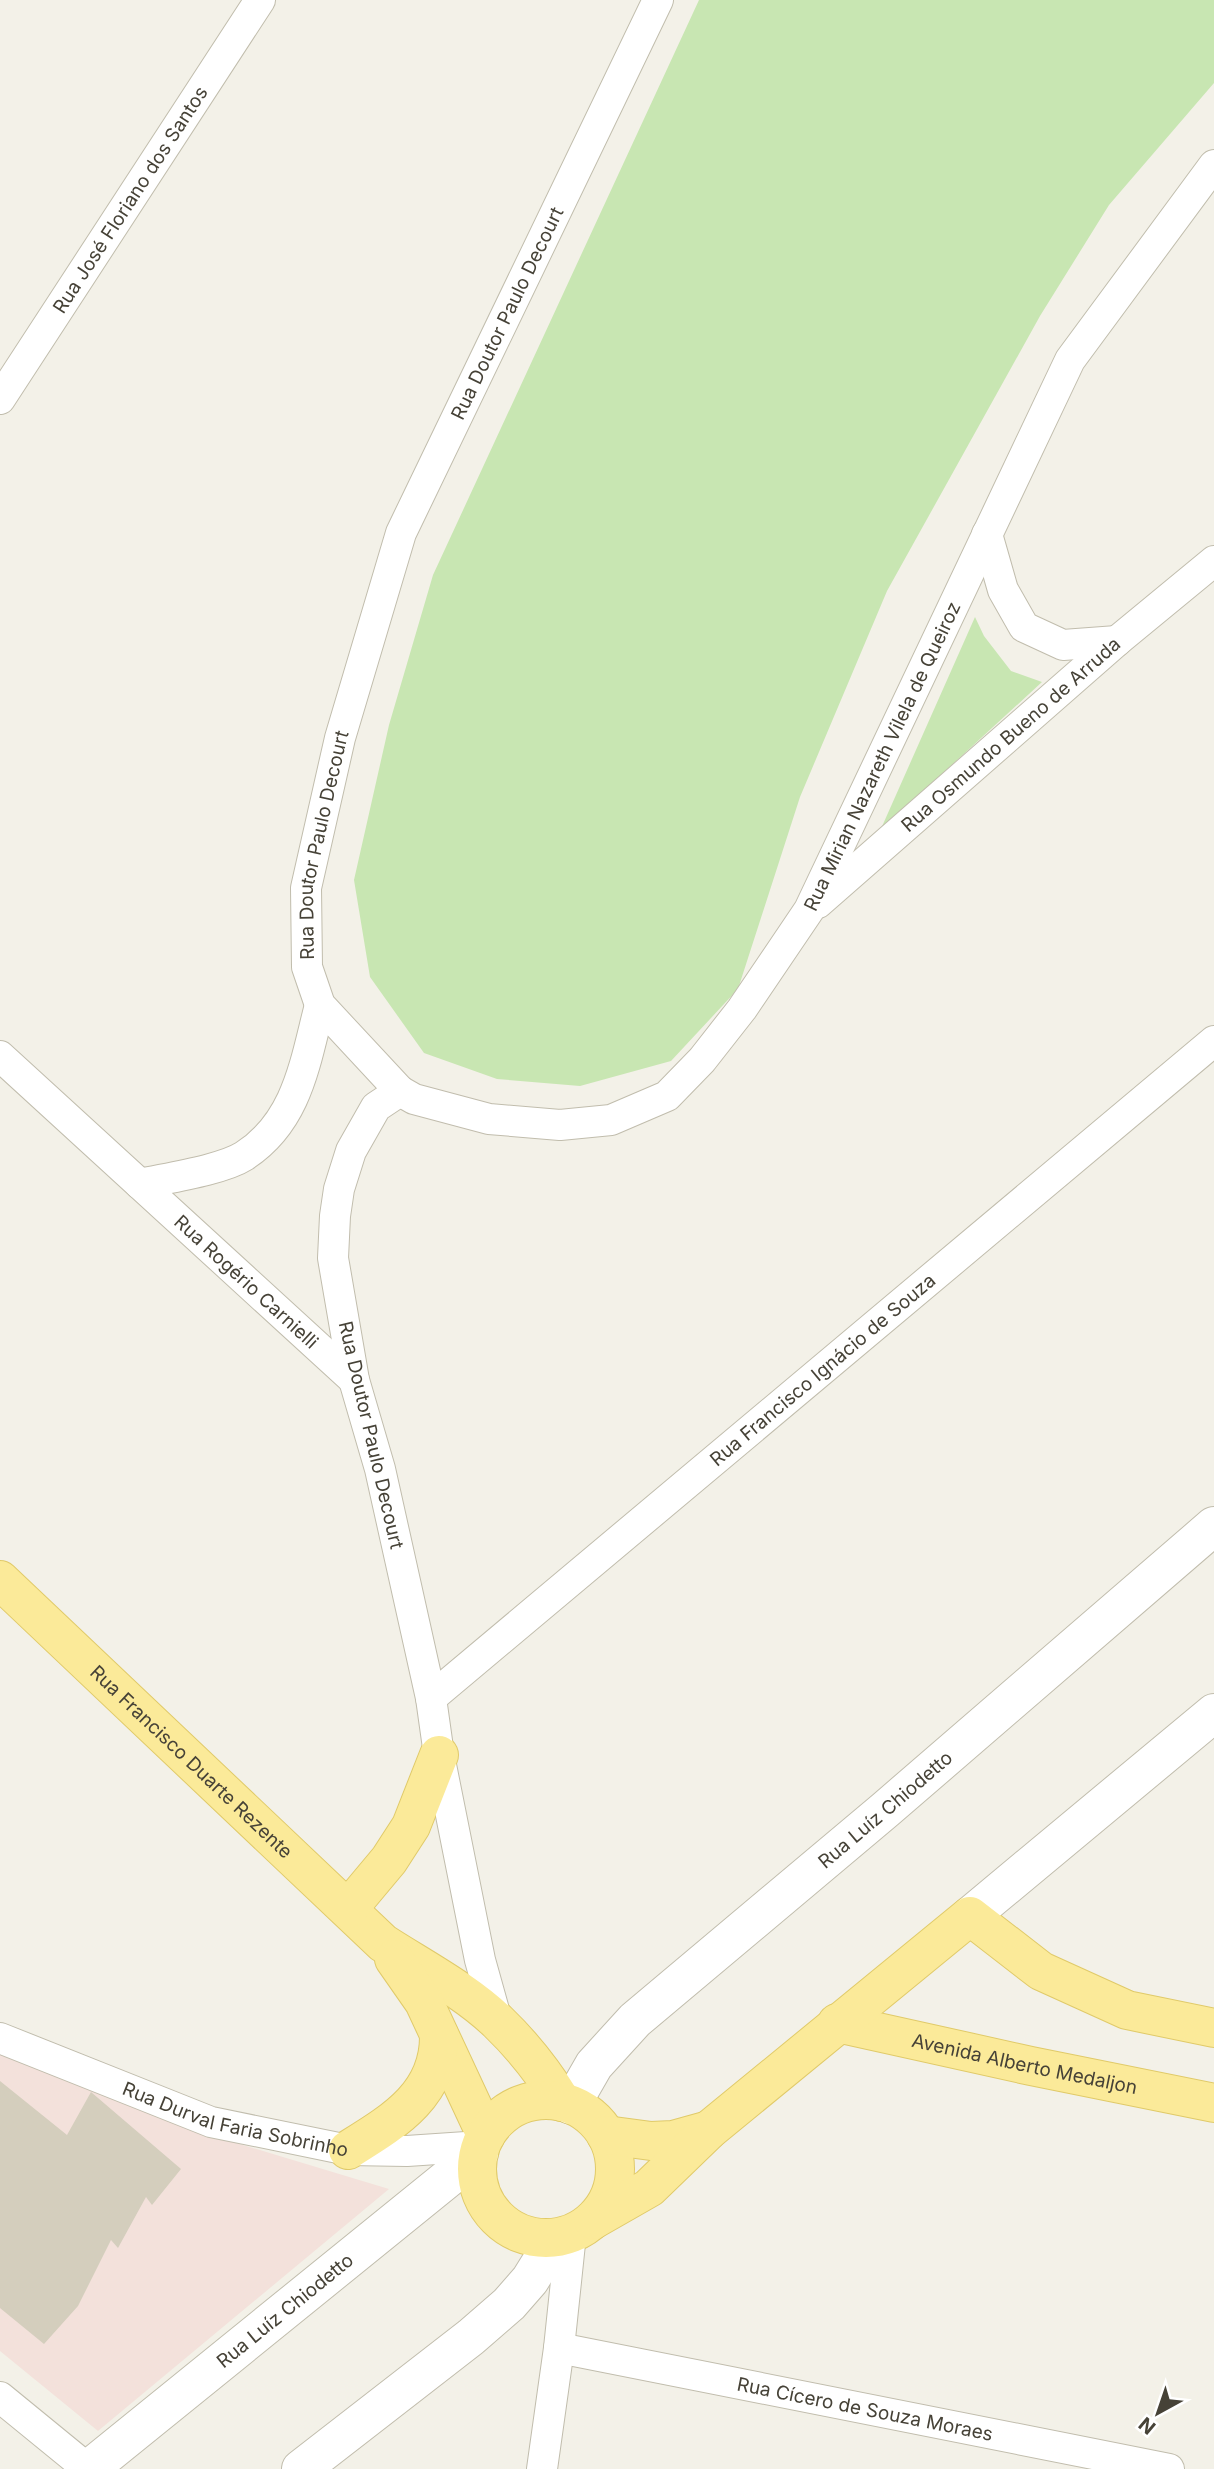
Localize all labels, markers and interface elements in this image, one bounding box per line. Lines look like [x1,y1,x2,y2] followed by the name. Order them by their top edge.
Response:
[48,82,212,317] street label: Rua José Floriano dos Santos
[446,203,568,423] street label: Rua Doutor Paulo Decourt
[799,598,965,914] street label: Rua Mirian Nazareth Vilela de Queiroz
[896,632,1125,836] street label: Rua Osmundo Bueno de Arruda
[294,728,353,960] street label: Rua Doutor Paulo Decourt
[170,1210,323,1353] street label: Rua Rogério Carnielli
[705,1268,940,1471] street label: Rua Francisco Ignácio de Souza
[334,1319,408,1551] street label: Rua Doutor Paulo Decourt
[86,1660,298,1863] street label: Rua Francisco Duarte Rezente
[813,1746,957,1873] street label: Rua Luíz Chiodetto
[910,2028,1139,2099] street label: Avenida Alberto Medaljon
[119,2077,350,2161] street label: Rua Durval Faria Sobrinho
[212,2248,358,2372] street label: Rua Luíz Chiodetto
[735,2372,995,2445] street label: Rua Cícero de Souza Moraes
[1123,2378,1193,2448] north arrow
[1134,2412,1160,2439] text: N

